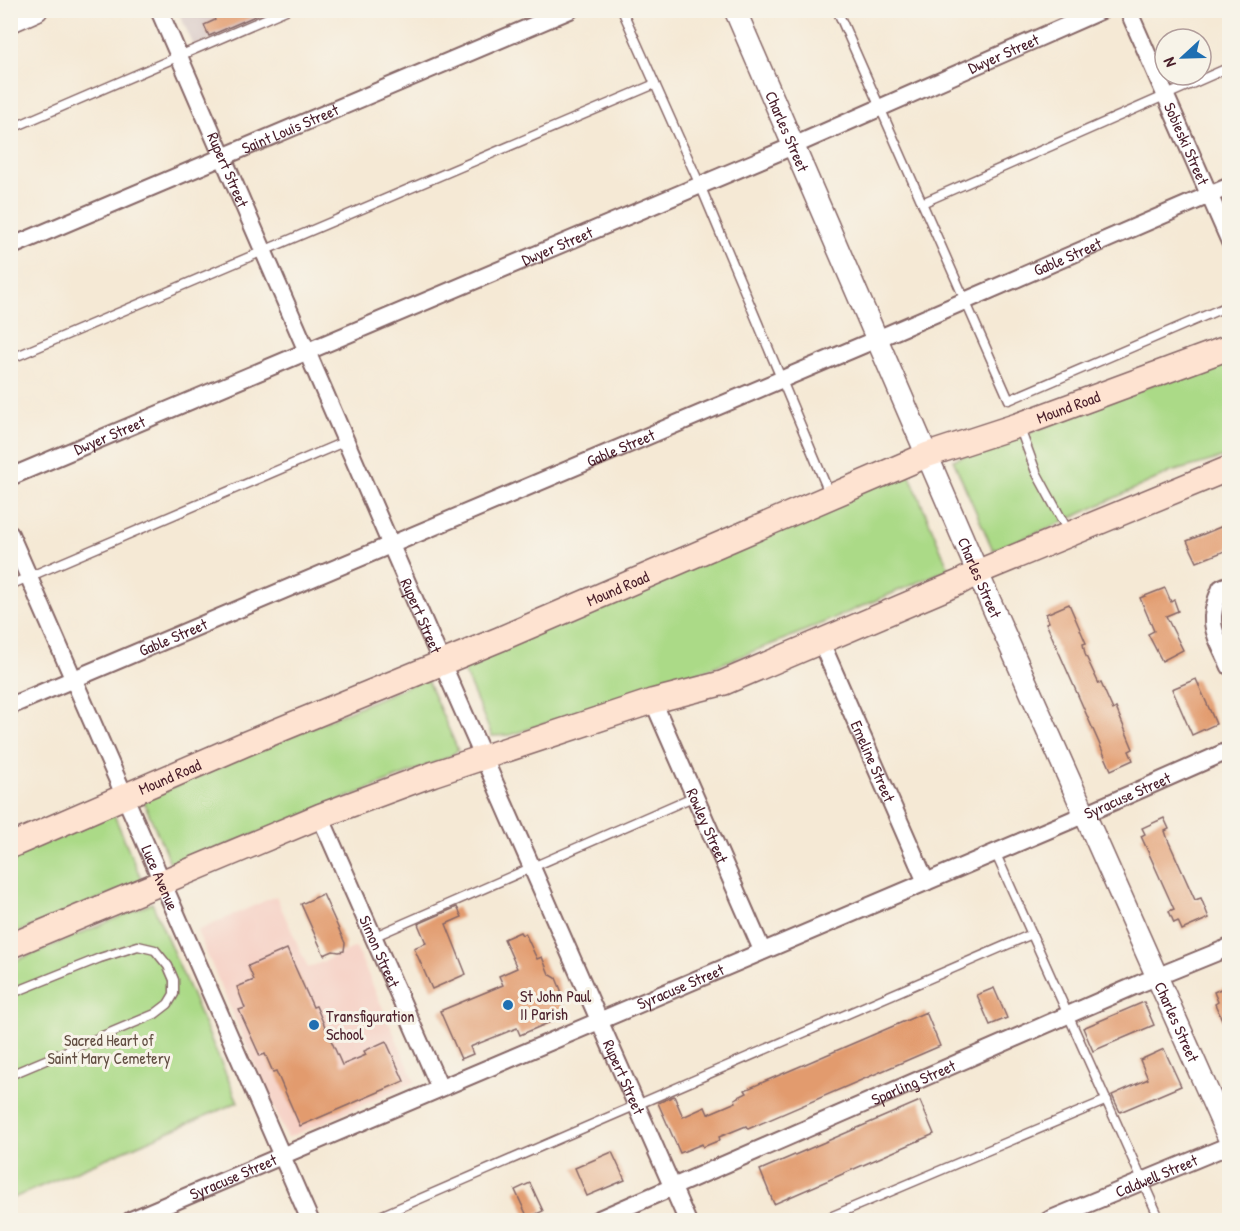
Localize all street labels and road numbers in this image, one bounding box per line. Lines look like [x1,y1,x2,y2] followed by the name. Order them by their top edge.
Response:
[965,28,1043,79] street label: Dwyer Street
[760,87,815,175] street label: Charles Street
[238,98,342,159] street label: Saint Louis Street
[1159,99,1215,189] street label: Sobieski Street
[202,129,254,211] street label: Rupert Street
[518,221,597,271] street label: Dwyer Street
[1030,232,1105,281] street label: Gable Street
[1033,385,1103,429] street label: Mound Road
[70,410,149,460] street label: Dwyer Street
[583,423,659,472] street label: Gable Street
[953,534,1007,622] street label: Charles Street
[583,565,652,611] street label: Mound Road
[396,575,448,657] street label: Rupert Street
[135,613,211,661] street label: Gable Street
[846,717,901,806] street label: Emeline Street
[135,754,204,800] street label: Mound Road
[1080,766,1175,824] street label: Syracuse Street
[682,785,734,867] street label: Rowley Street
[136,841,184,914] street label: Luce Avenue
[354,912,405,991] street label: Simon Street
[633,958,728,1015] street label: Syracuse Street
[1149,978,1205,1066] street label: Charles Street
[598,1036,650,1118] street label: Rupert Street
[868,1054,959,1110] street label: Sparling Street
[186,1148,281,1205] street label: Syracuse Street
[1112,1149,1201,1202] street label: Caldwell Street

